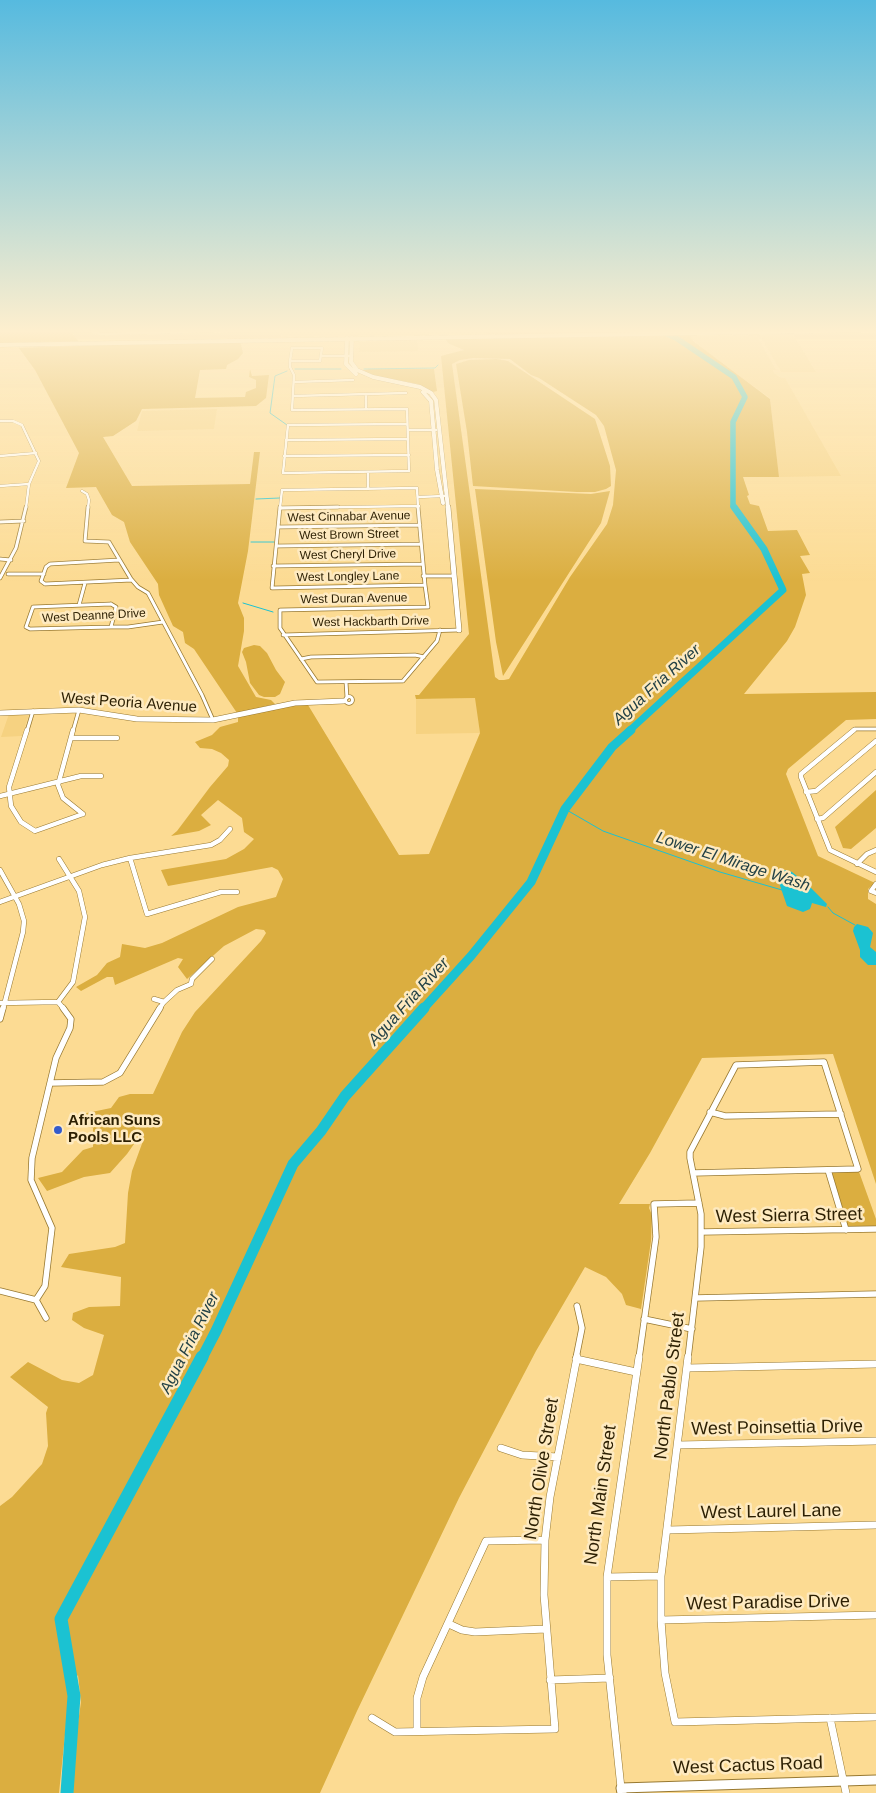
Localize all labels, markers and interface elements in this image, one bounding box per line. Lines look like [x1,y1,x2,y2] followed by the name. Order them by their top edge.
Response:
[287,509,411,525] street label: West Cinnabar Avenue
[299,527,399,543] street label: West Brown Street
[300,547,396,563] street label: West Cheryl Drive
[297,569,399,585] street label: West Longley Lane
[300,591,408,607] street label: West Duran Avenue
[42,606,146,626] street label: West Deanne Drive
[313,614,429,630] street label: West Hackbarth Drive
[609,641,705,729] water label: Agua Fria River
[60,689,198,717] street label: West Peoria Avenue
[654,828,812,896] water label: Lower El Mirage Wash
[365,954,453,1050] water label: Agua Fria River
[68,1112,161,1147] place label: African Suns Pools LLC
[52,1124,64,1136] marker: African Suns Pools LLC
[715,1204,863,1228] street label: West Sierra Street
[156,1289,224,1397] water label: Agua Fria River
[650,1311,690,1461] street label: North Pablo Street
[520,1397,564,1541] street label: North Olive Street
[691,1416,863,1440] street label: West Poinsettia Drive
[580,1424,622,1566] street label: North Main Street
[700,1500,842,1524] street label: West Laurel Lane
[686,1591,850,1615] street label: West Paradise Drive
[673,1753,823,1779] street label: West Cactus Road

